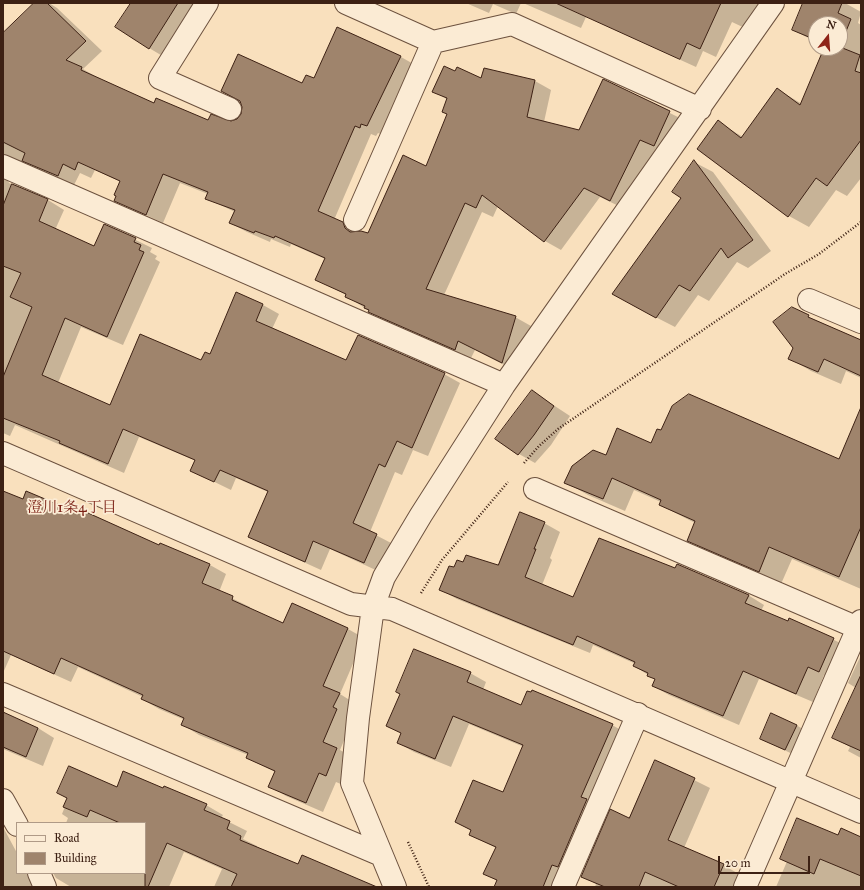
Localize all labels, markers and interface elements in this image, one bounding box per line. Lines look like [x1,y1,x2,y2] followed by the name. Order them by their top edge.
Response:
[808,16,848,56] north arrow
[825,17,838,33] text: N
[27,499,117,517] district label: 澄川1条4丁目
[16,822,146,874] legend
[54,831,80,845] text: Road
[720,848,812,874] scale bar
[54,851,96,865] text: Building
[725,856,751,870] text: 20 m

